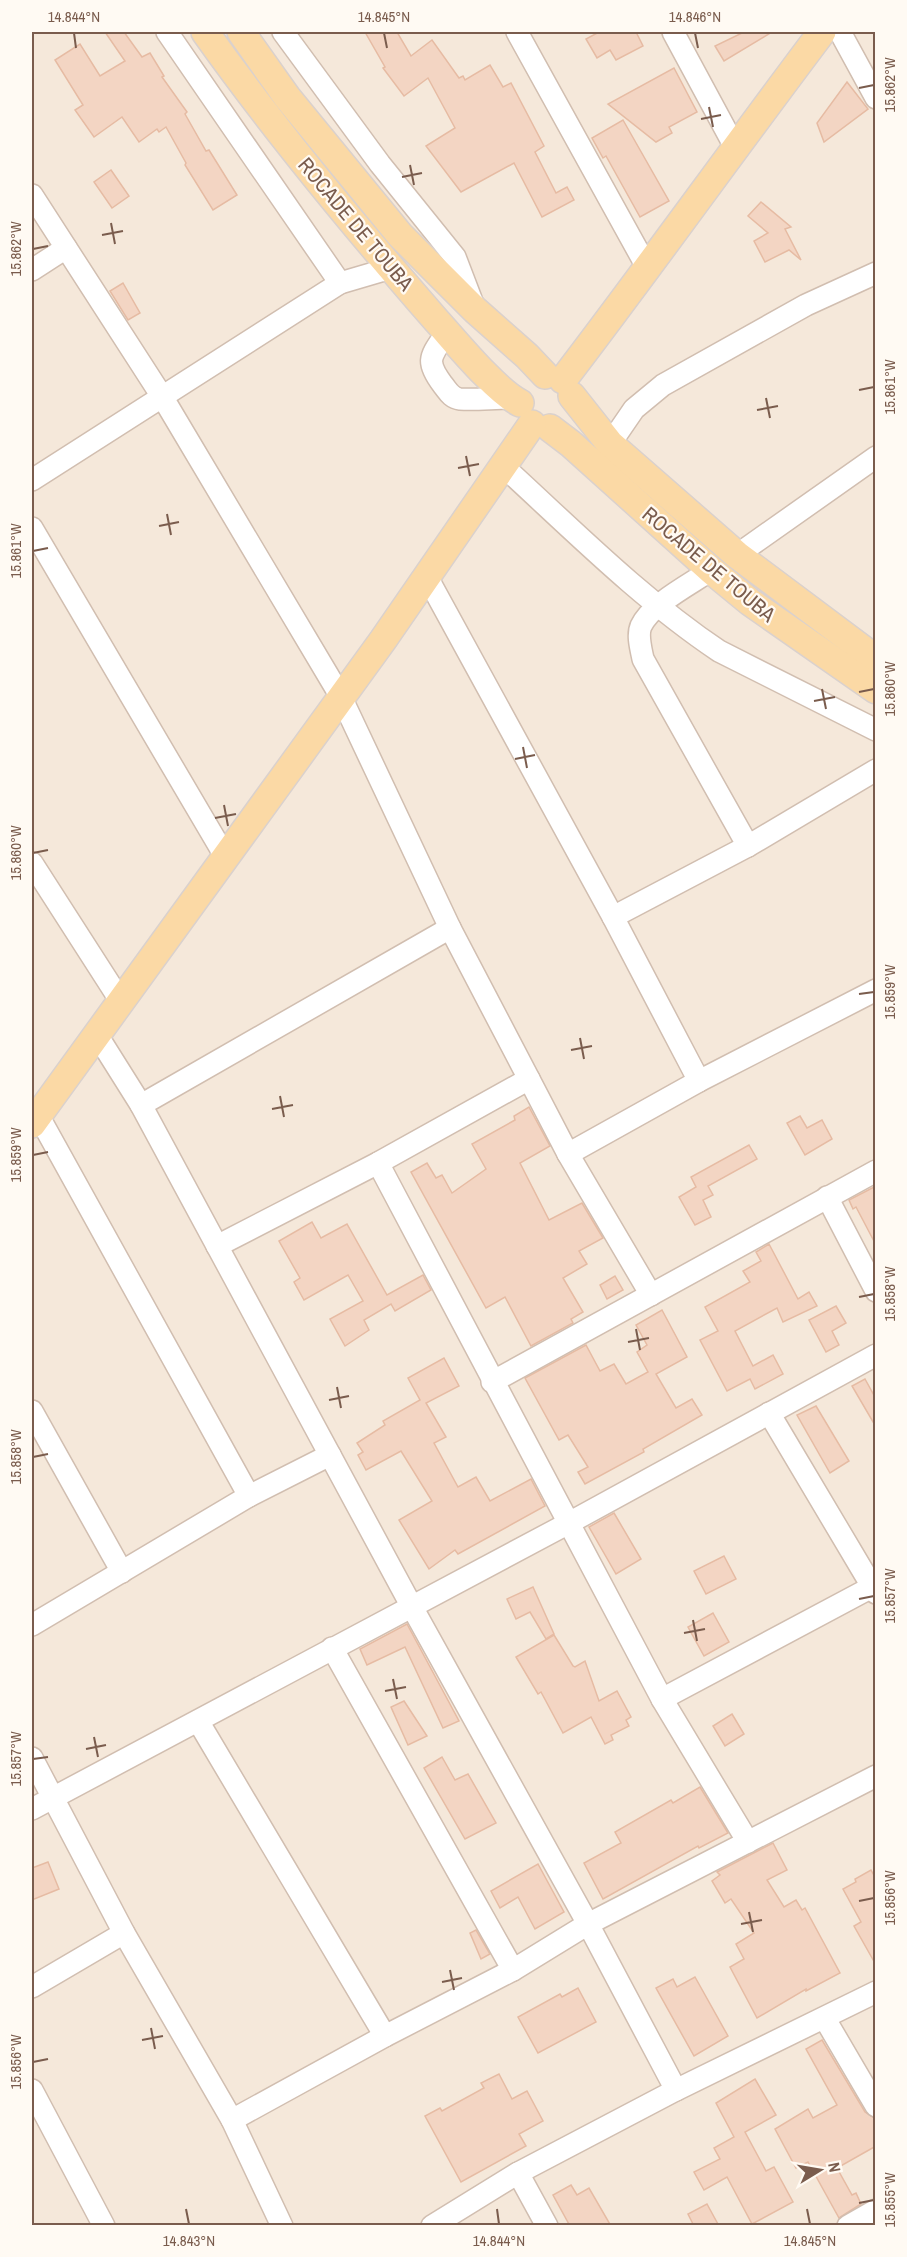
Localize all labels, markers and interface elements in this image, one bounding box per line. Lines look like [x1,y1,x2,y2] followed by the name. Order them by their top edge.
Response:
[48,6,100,27] text: 14.844°N
[358,6,410,27] text: 14.845°N
[669,6,721,27] text: 14.846°N
[879,57,900,113] text: 15.862°W
[292,151,421,297] street label: ROCADE DE TOUBA
[5,221,26,277] text: 15.862°W
[879,359,900,415] text: 15.861°W
[636,500,782,629] street label: ROCADE DE TOUBA
[5,523,26,579] text: 15.861°W
[879,661,900,717] text: 15.860°W
[5,825,26,881] text: 15.860°W
[879,964,900,1020] text: 15.859°W
[5,1127,26,1183] text: 15.859°W
[879,1266,900,1322] text: 15.858°W
[5,1429,26,1485] text: 15.858°W
[879,1568,900,1624] text: 15.857°W
[5,1731,26,1787] text: 15.857°W
[879,1870,900,1926] text: 15.856°W
[5,2034,26,2090] text: 15.856°W
[790,2140,850,2200] north arrow
[823,2160,846,2174] text: N
[879,2172,900,2228] text: 15.855°W
[163,2230,215,2251] text: 14.843°N
[473,2230,525,2251] text: 14.844°N
[784,2230,836,2251] text: 14.845°N

